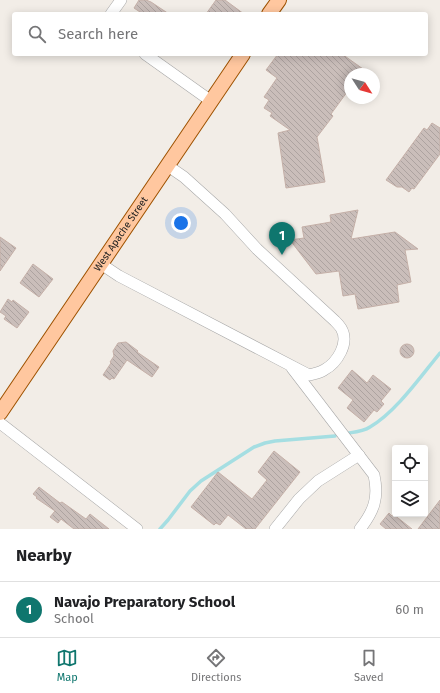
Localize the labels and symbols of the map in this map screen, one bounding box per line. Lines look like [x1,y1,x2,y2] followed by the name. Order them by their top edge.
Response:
[344,68,380,104] north arrow
[92,194,151,274] street label: West Apache Street
[171,213,191,233] your location
[269,222,295,255] pin: 1

